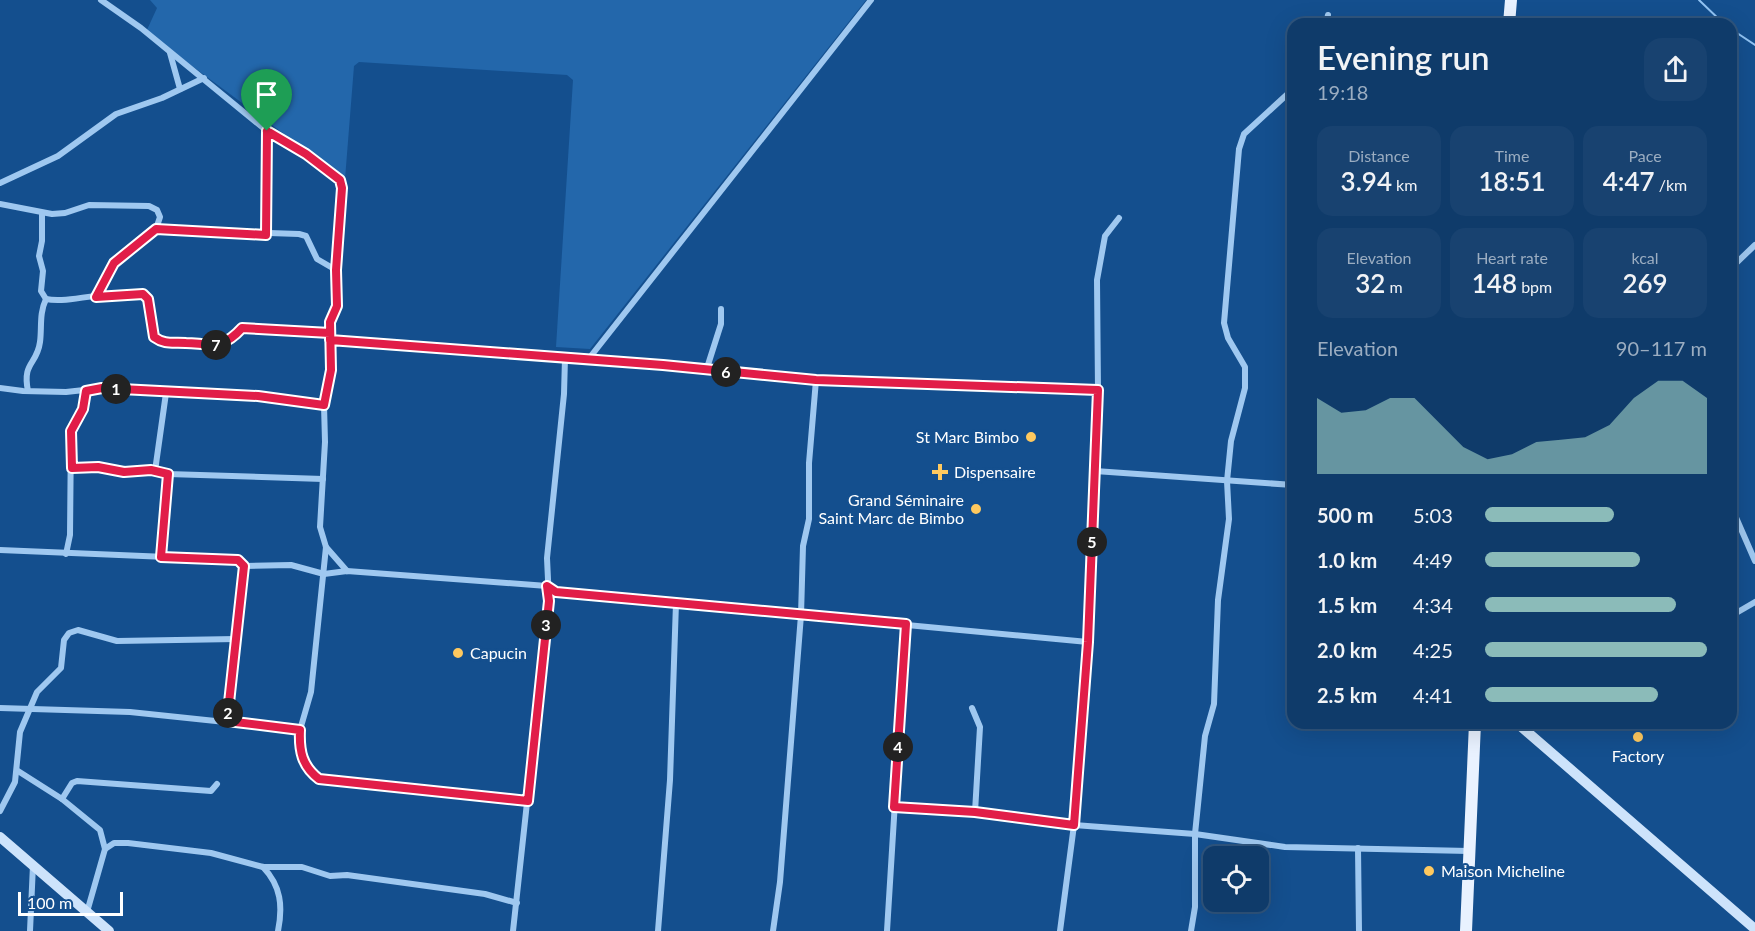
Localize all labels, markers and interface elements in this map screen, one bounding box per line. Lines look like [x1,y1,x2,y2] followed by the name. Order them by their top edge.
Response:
[1317,37,1490,77] text: Evening run
[1644,38,1707,101] button: share
[241,69,292,131] pin
[250,78,283,111] icon: arrive
[1317,80,1368,104] text: 19:18
[1348,146,1410,165] text: Distance
[1495,146,1529,165] text: Time
[1628,146,1662,165] text: Pace
[1341,165,1392,197] text: 3.94
[1479,165,1545,197] text: 18:51
[1603,165,1655,197] text: 4:47
[1392,175,1417,194] text: km
[1655,175,1687,194] text: /km
[1347,248,1412,267] text: Elevation
[1476,248,1548,267] text: Heart rate
[1631,248,1659,267] text: kcal
[1355,267,1385,299] text: 32
[1472,267,1517,299] text: 148
[1622,267,1668,299] text: 269
[1385,277,1403,296] text: m
[1517,277,1552,296] text: bpm
[201,330,231,360] pin: 7
[211,335,221,354] text: 7
[1317,336,1398,360] text: Elevation
[1616,336,1707,360] text: 90–117 m
[711,357,741,387] pin: 6
[721,362,731,381] text: 6
[101,374,131,404] pin: 1
[111,379,121,398] text: 1
[916,427,1019,446] place label: St Marc Bimbo
[1024,430,1038,444] marker: St Marc Bimbo
[954,462,1036,481] place label: Dispensaire
[931,463,949,481] marker: Dispensaire
[818,490,964,527] place label: Grand Séminaire Saint Marc de Bimbo
[969,502,983,516] marker: Grand Séminaire Saint Marc de Bimbo
[1317,503,1373,527] text: 500 m
[1413,503,1453,527] text: 5:03
[1077,527,1107,557] pin: 5
[1087,532,1097,551] text: 5
[1317,548,1377,572] text: 1.0 km
[1413,548,1453,572] text: 4:49
[1317,593,1377,617] text: 1.5 km
[1413,593,1453,617] text: 4:34
[531,610,561,640] pin: 3
[541,615,551,634] text: 3
[1317,638,1377,662] text: 2.0 km
[1413,638,1453,662] text: 4:25
[470,643,527,662] place label: Capucin
[451,646,465,660] marker: Capucin
[1317,683,1377,707] text: 2.5 km
[1413,683,1453,707] text: 4:41
[213,698,243,728] pin: 2
[223,703,233,722] text: 2
[1631,730,1645,744] marker: Factory
[883,732,913,762] pin: 4
[893,737,903,756] text: 4
[1612,746,1665,765] place label: Factory
[1203,846,1269,912] map controls
[1203,846,1269,912] button: locate
[1441,861,1565,880] place label: Maison Micheline
[1422,864,1436,878] marker: Maison Micheline
[18,889,123,916] scale bar
[27,893,72,912] text: 100 m

